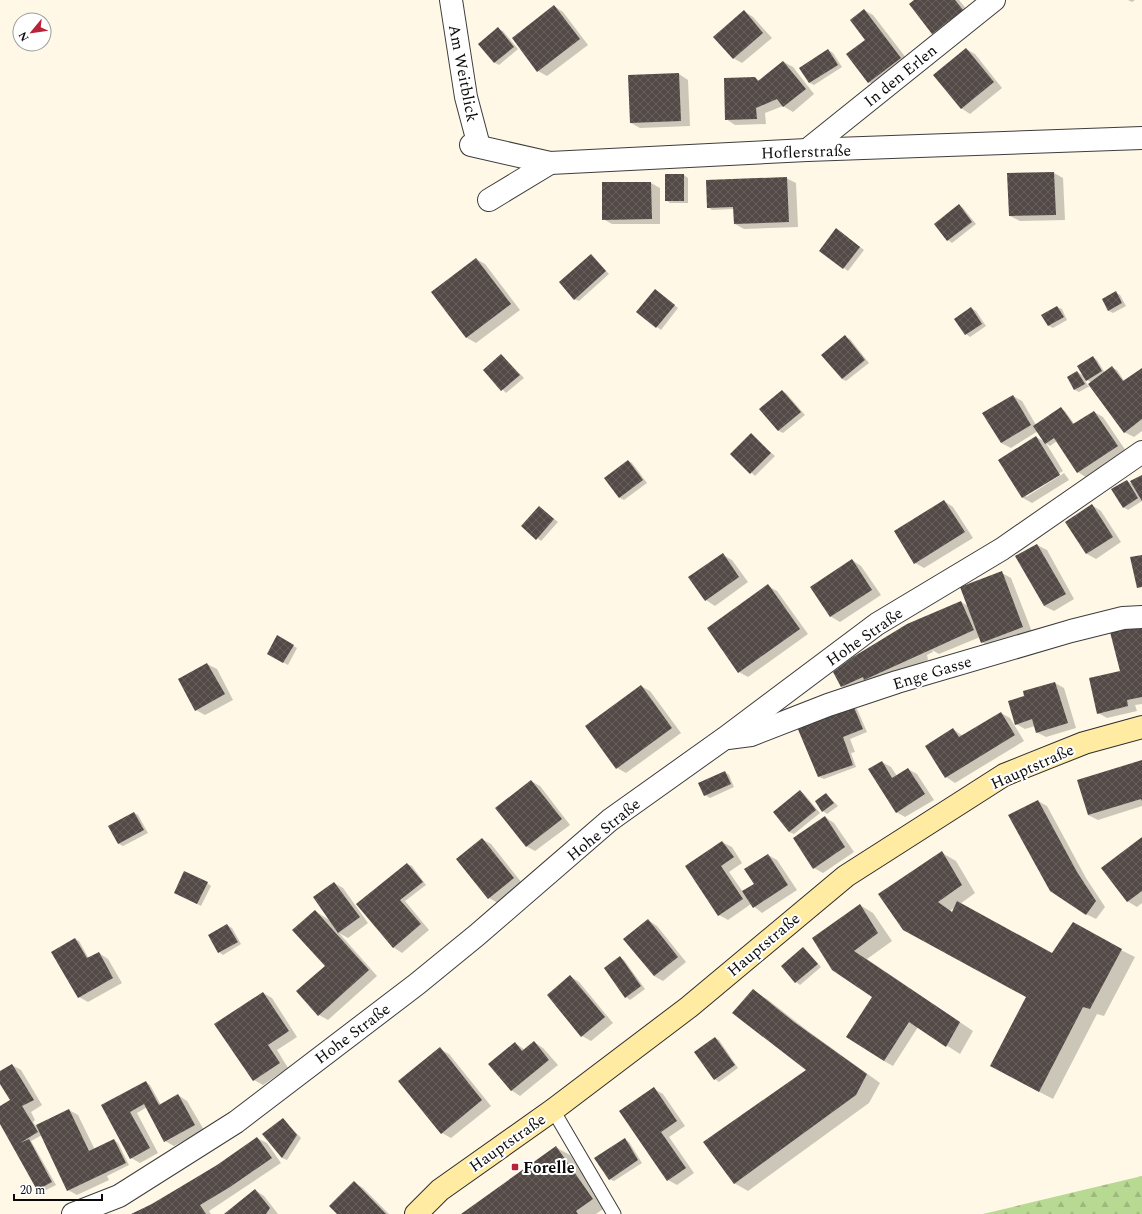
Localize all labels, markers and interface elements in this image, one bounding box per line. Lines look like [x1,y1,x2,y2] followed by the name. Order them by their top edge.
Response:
[12,12,52,52] north arrow
[442,22,484,124] street label: Am Weitblick
[14,29,33,45] text: N
[859,39,942,113] street label: In den Erlen
[761,138,852,166] street label: Hoflerstraße
[821,602,908,672] street label: Hohe Straße
[890,650,975,696] street label: Enge Gasse
[987,738,1078,796] street label: Hauptstraße
[562,792,646,867] street label: Hohe Straße
[722,907,805,983] street label: Hauptstraße
[310,997,395,1070] street label: Hohe Straße
[464,1108,551,1178] street label: Hauptstraße
[523,1156,575,1180] place label: Forelle
[510,1162,520,1172] marker: Forelle
[14,1176,102,1202] scale bar
[20,1181,45,1200] text: 20 m

